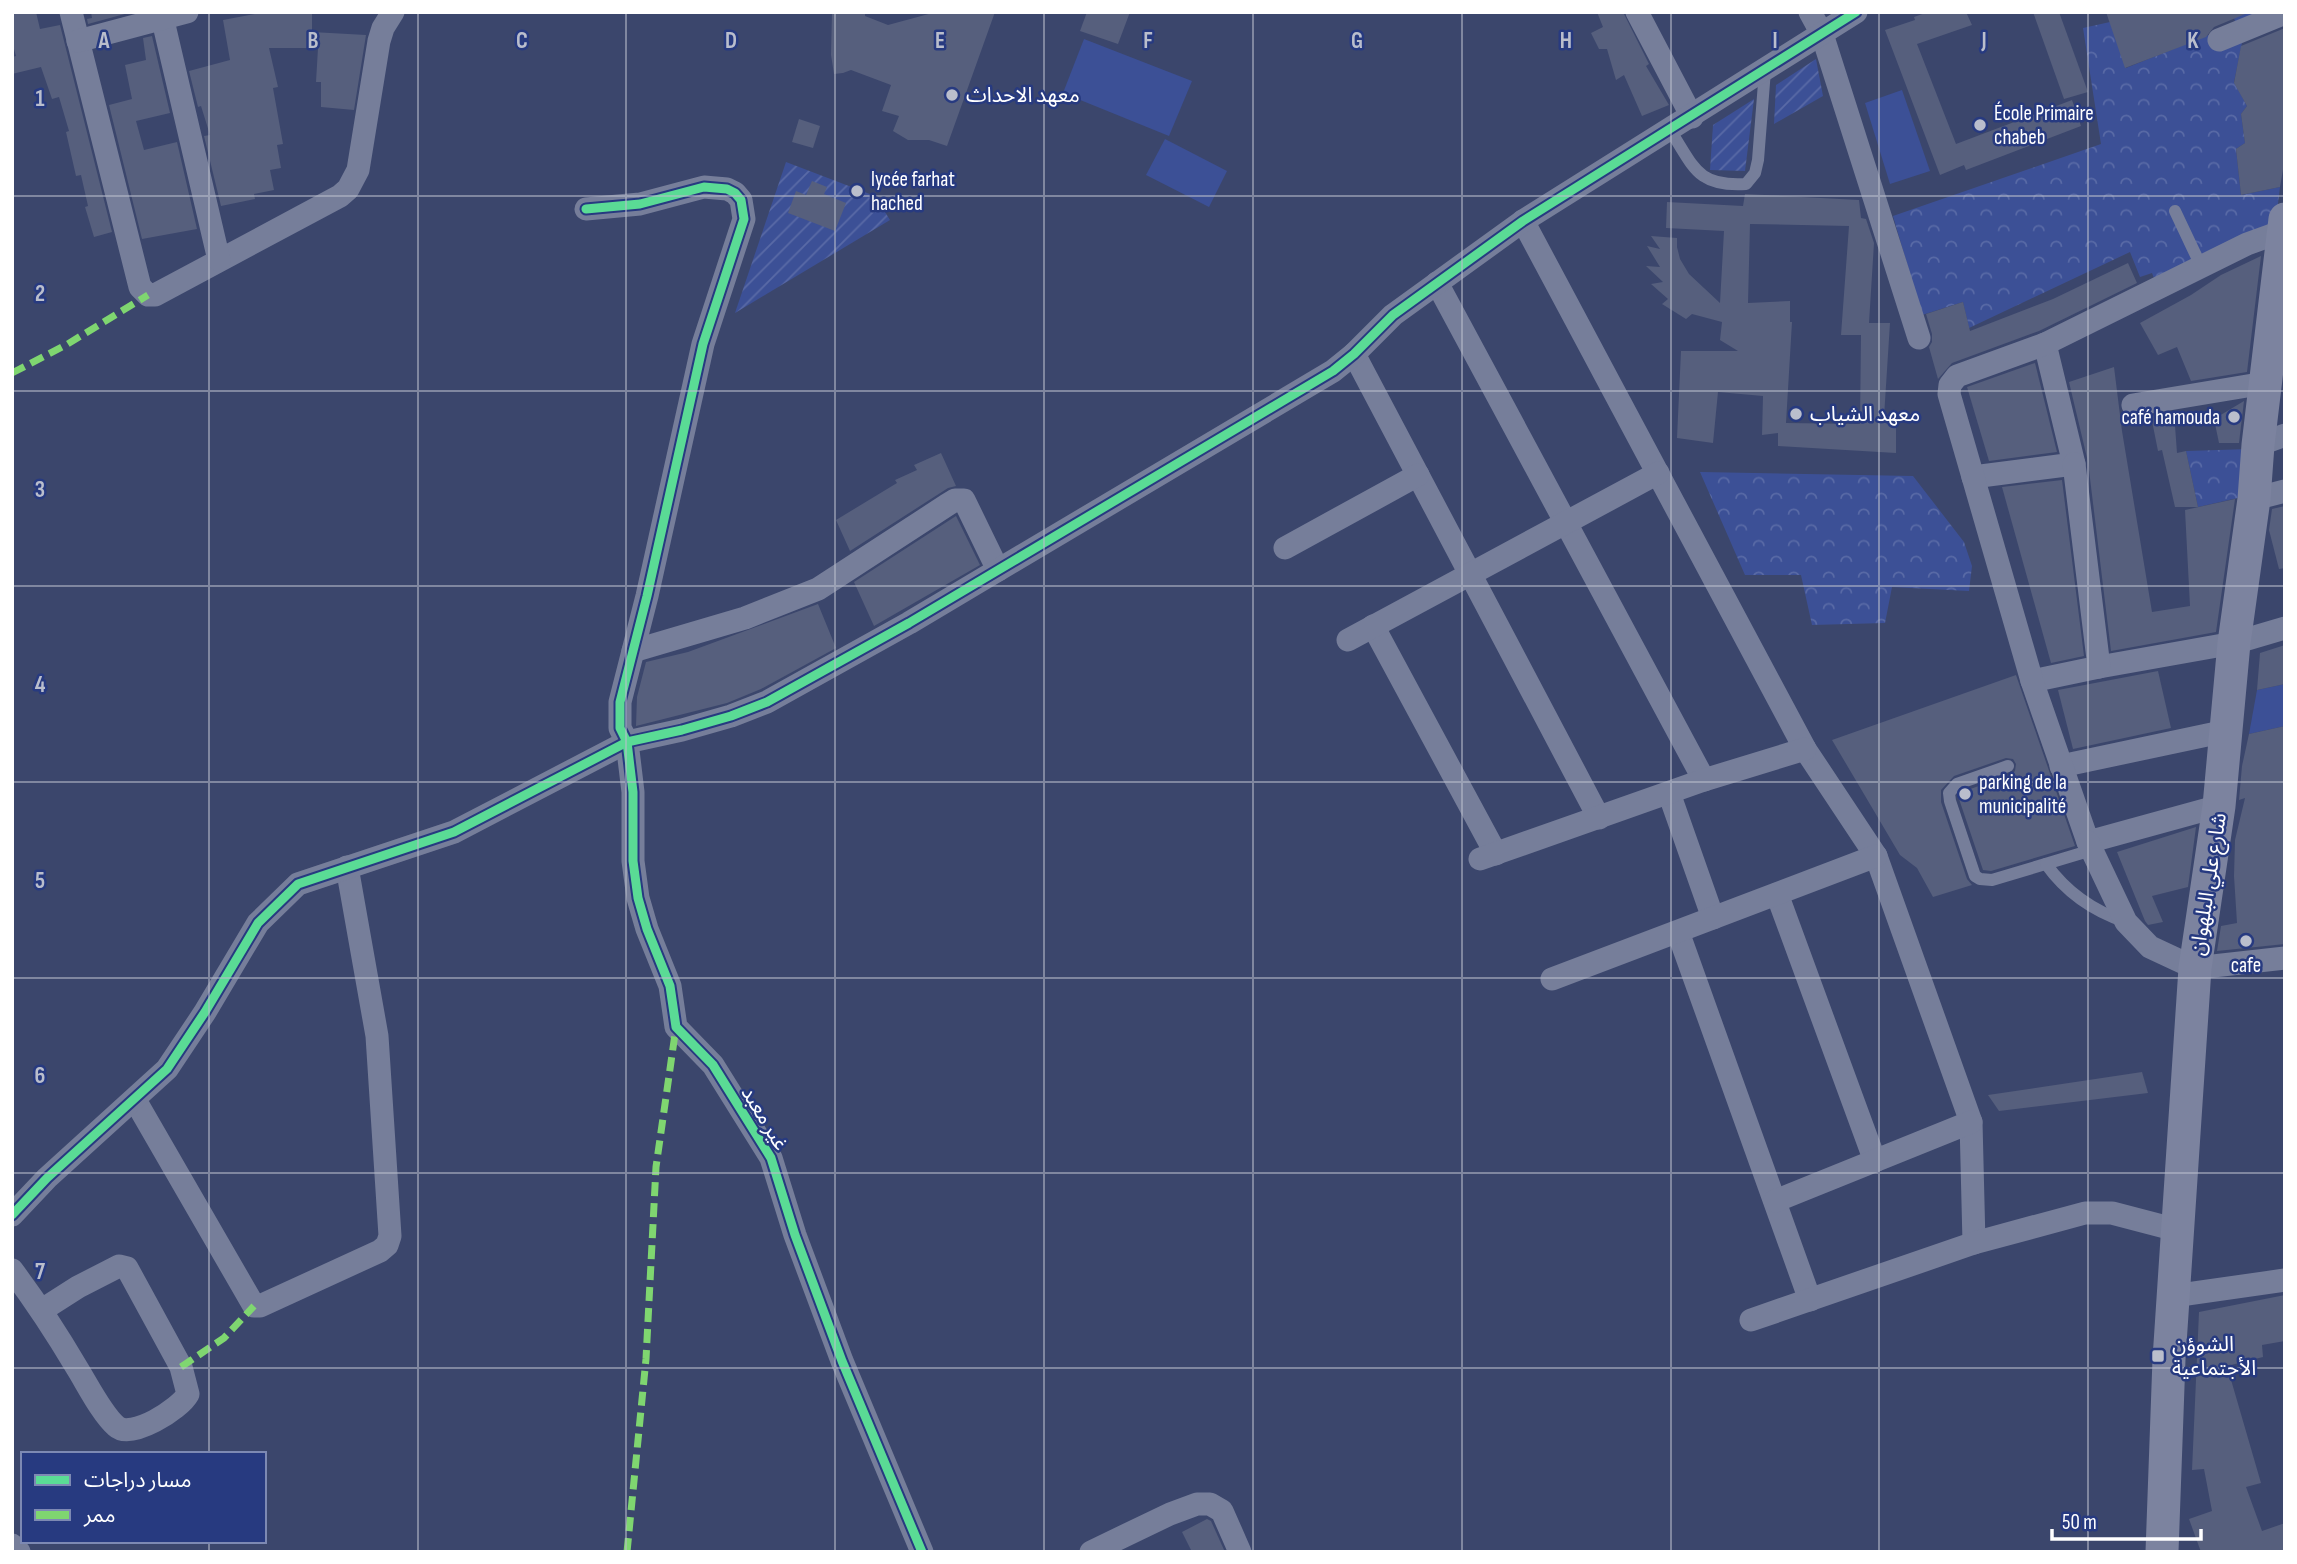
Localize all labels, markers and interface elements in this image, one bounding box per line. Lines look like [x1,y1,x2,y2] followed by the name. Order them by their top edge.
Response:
[98,27,111,55] text: A
[308,27,319,55] text: B
[516,27,528,55] text: C
[725,27,737,55] text: D
[935,27,945,55] text: E
[1143,27,1153,55] text: F
[1351,27,1363,55] text: G
[1560,27,1572,55] text: H
[1772,27,1778,55] text: I
[1980,27,1987,55] text: J
[2187,27,2199,55] text: K
[966,83,1080,108] place label: معهد الاحداث
[35,85,45,113] text: 1
[944,87,960,103] marker: معهد الاحداث
[1994,101,2094,150] place label: École Primaire chabeb
[1972,117,1988,133] marker: École Primaire chabeb
[871,167,955,216] place label: lycée farhat hached
[849,183,865,199] marker: lycée farhat hached
[35,280,45,308] text: 2
[1810,402,1920,427] place label: معهد الشياب
[2122,405,2220,430] place label: café hamouda
[1788,406,1804,422] marker: معهد الشياب
[2226,409,2242,425] marker: café hamouda
[35,476,45,504] text: 3
[35,671,46,699] text: 4
[1979,770,2067,819] place label: parking de la municipalité
[1957,786,1973,802] marker: parking de la municipalité
[2185,811,2235,958] street label: شارع علي البلهوان
[35,867,45,895] text: 5
[2238,933,2254,949] marker: cafe
[2231,953,2261,978] place label: cafe
[35,1062,45,1090] text: 6
[736,1082,793,1155] street label: غير معبد
[35,1258,45,1286] text: 7
[2172,1332,2256,1381] place label: الشوؤن الأجتماعية
[2150,1348,2166,1364] marker: الشوؤن الأجتماعية
[21,1452,266,1543] legend
[84,1468,192,1493] text: مسار دراجات
[2052,1498,2201,1542] scale bar
[83,1503,115,1528] text: ممر
[2062,1510,2097,1535] text: 50 m

